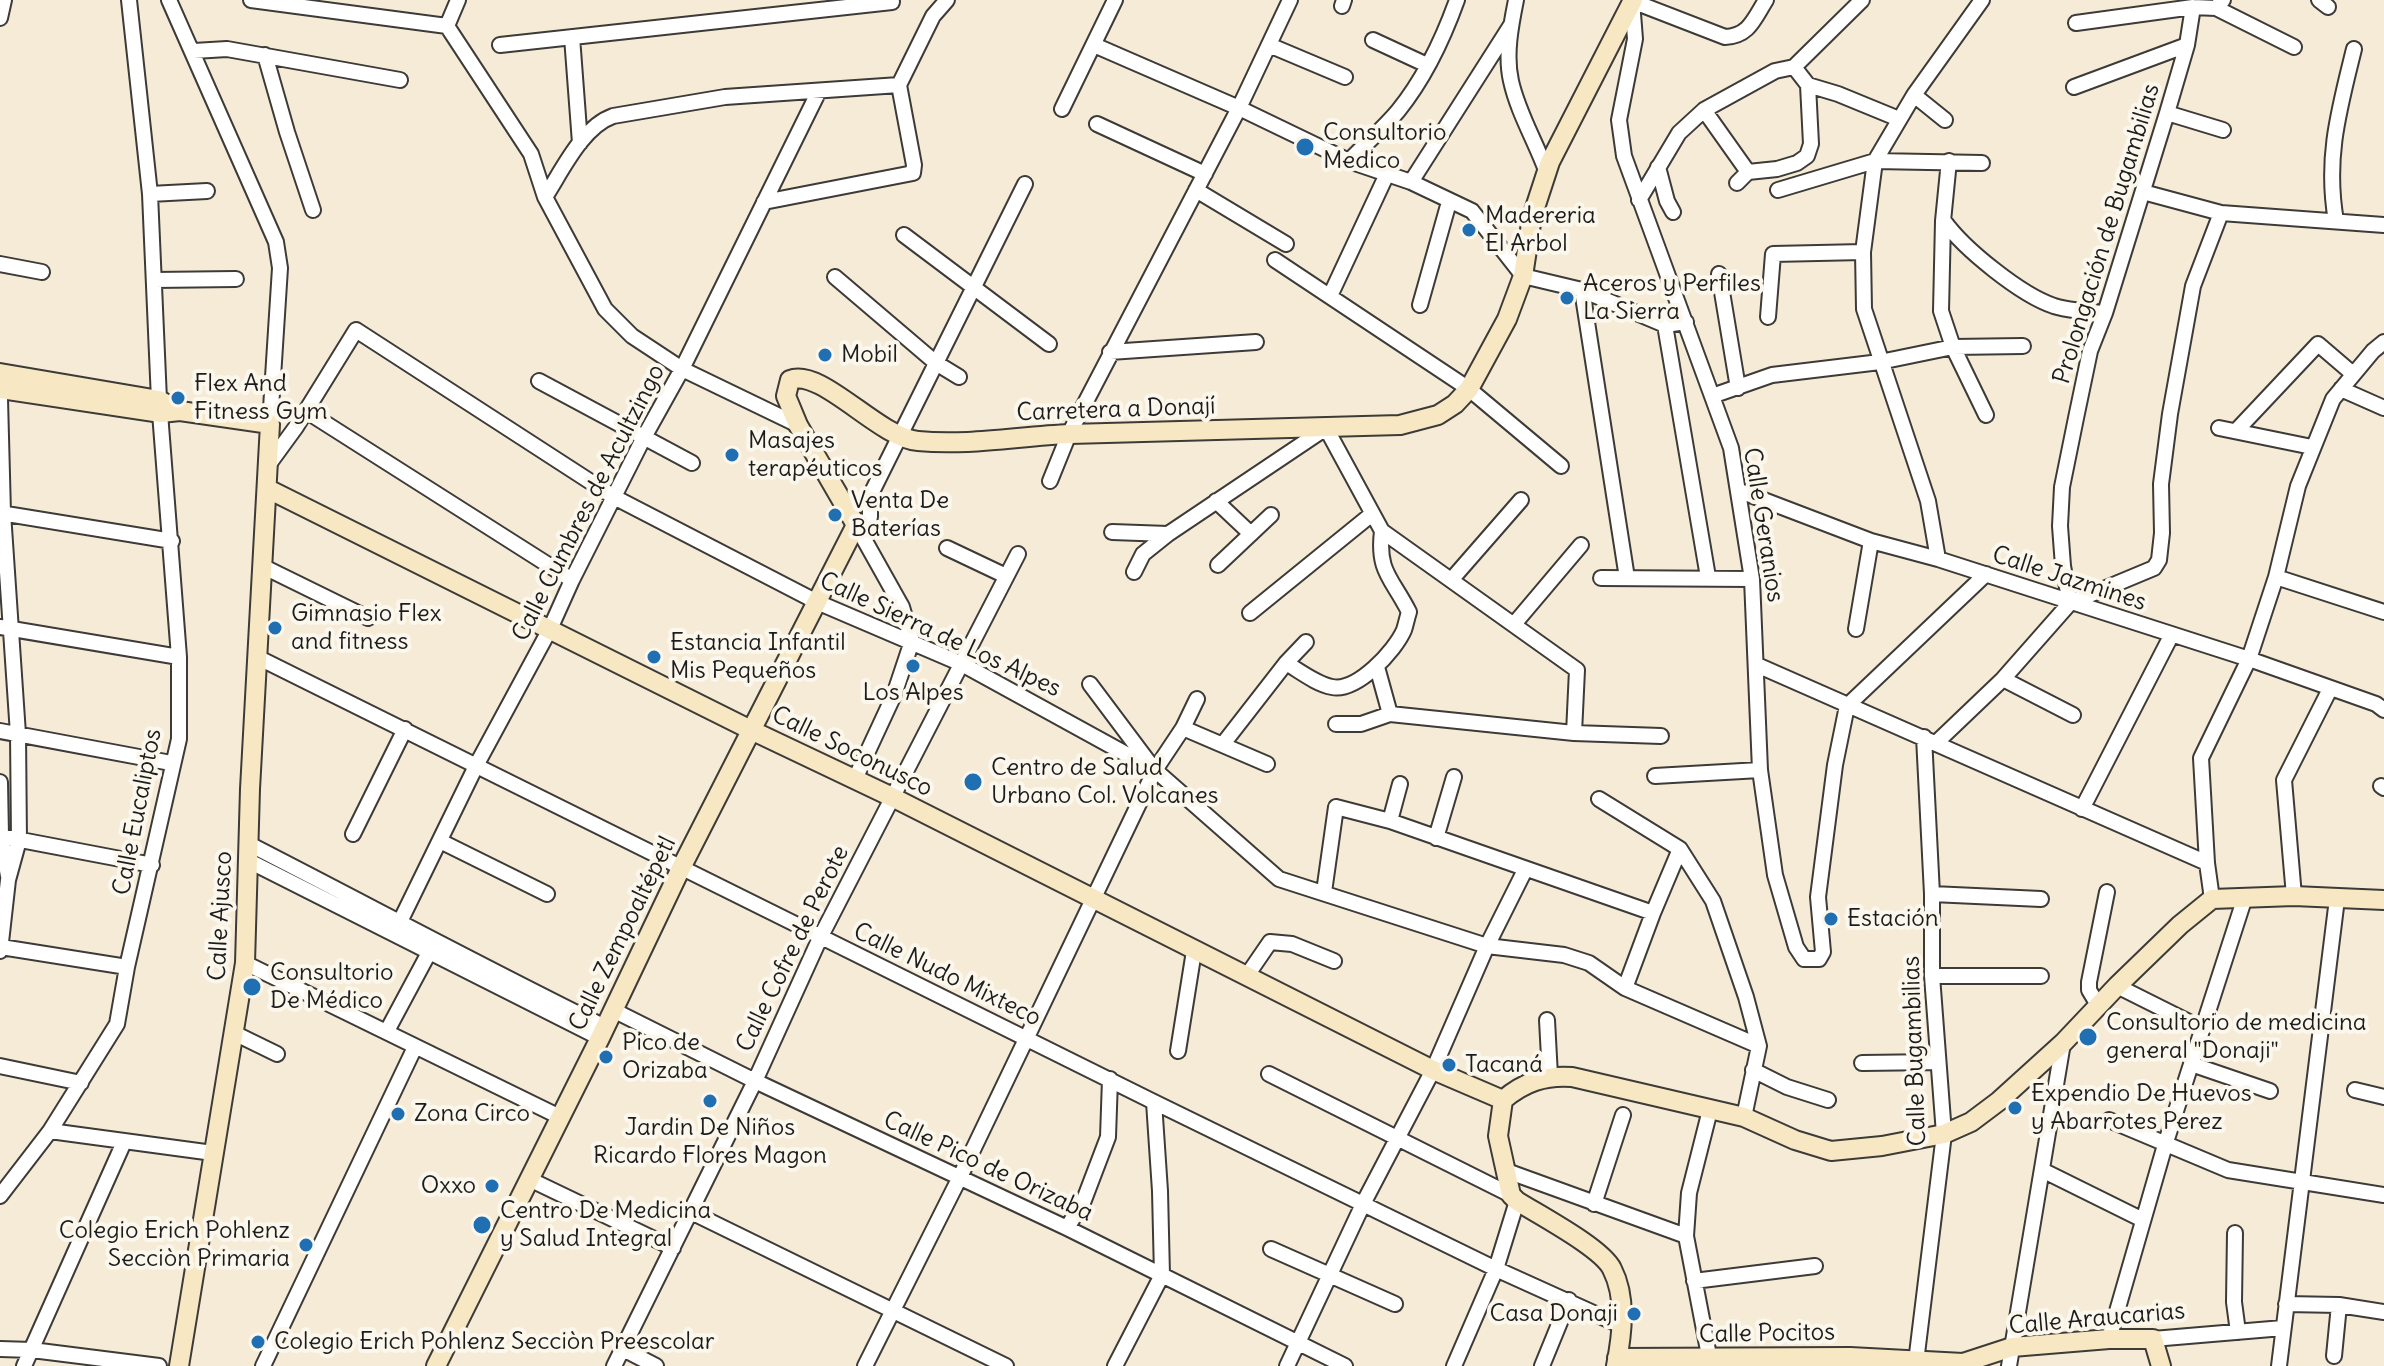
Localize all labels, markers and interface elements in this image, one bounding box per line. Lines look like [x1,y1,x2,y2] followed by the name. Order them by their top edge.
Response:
[2048,80,2166,388] street label: Prolongación de Bugambilias
[1323,119,1446,175] place label: Consultorio Medico
[1294,136,1316,158] marker: Consultorio Medico
[1485,202,1596,258] place label: Madereria El Arbol
[1460,221,1478,239] marker: Madereria El Arbol
[1583,270,1761,326] place label: Aceros y Perfiles La Sierra
[1558,289,1576,307] marker: Aceros y Perfiles La Sierra
[841,341,898,369] place label: Mobil
[816,346,834,364] marker: Mobil
[507,360,671,646] street label: Calle Cumbres de Acultzingo
[194,370,327,426] place label: Flex And Fitness Gym
[169,389,187,407] marker: Flex And Fitness Gym
[1016,392,1216,428] street label: Carretera a Donají
[748,427,882,483] place label: Masajes terapéuticos
[723,446,741,464] marker: Masajes terapéuticos
[1737,446,1789,604] street label: Calle Geranios
[851,487,949,543] place label: Venta De Baterías
[826,506,844,524] marker: Venta De Baterías
[1988,541,2150,617] street label: Calle Jazmines
[815,566,1065,704] street label: Calle Sierra de Los Alpes
[291,600,442,656] place label: Gimnasio Flex and fitness
[266,619,284,637] marker: Gimnasio Flex and fitness
[670,629,846,685] place label: Estancia Infantil Mis Pequeños
[645,648,663,666] marker: Estancia Infantil Mis Pequeños
[904,657,922,675] marker: Los Alpes
[862,679,964,707] place label: Los Alpes
[767,701,937,803] street label: Calle Soconusco
[108,726,168,898] street label: Calle Eucaliptos
[991,754,1219,810] place label: Centro de Salud Urbano Col. Volcanes
[962,771,984,793] marker: Centro de Salud Urbano Col. Volcanes
[563,832,683,1036] street label: Calle Zempoaltépetl
[731,841,855,1057] street label: Calle Cofre de Perote
[203,850,239,982] street label: Calle Ajusco
[1847,905,1939,933] place label: Estación
[1822,910,1840,928] marker: Estación
[848,917,1046,1033] street label: Calle Nudo Mixteco
[1897,955,1933,1147] street label: Calle Bugambilias
[270,959,393,1015] place label: Consultorio De Médico
[241,976,263,998] marker: Consultorio De Médico
[2106,1009,2366,1065] place label: Consultorio de medicina general "Donaji"
[2077,1026,2099,1048] marker: Consultorio de medicina general "Donaji"
[622,1029,708,1085] place label: Pico de Orizaba
[597,1048,615,1066] marker: Pico de Orizaba
[1465,1051,1543,1079] place label: Tacaná
[1440,1056,1458,1074] marker: Tacaná
[2031,1080,2252,1136] place label: Expendio De Huevos y Abarrotes Perez
[701,1092,719,1110] marker: Jardin De Niños Ricardo Flores Magon
[2006,1099,2024,1117] marker: Expendio De Huevos y Abarrotes Perez
[414,1100,530,1128] place label: Zona Circo
[389,1105,407,1123] marker: Zona Circo
[879,1106,1097,1228] street label: Calle Pico de Orizaba
[593,1114,827,1170] place label: Jardin De Niños Ricardo Flores Magon
[421,1172,476,1200] place label: Oxxo
[483,1177,501,1195] marker: Oxxo
[500,1197,711,1253] place label: Centro De Medicina y Salud Integral
[471,1214,493,1236] marker: Centro De Medicina y Salud Integral
[59,1217,290,1273] place label: Colegio Erich Pohlenz Secciòn Primaria
[297,1236,315,1254] marker: Colegio Erich Pohlenz Secciòn Primaria
[2008,1297,2186,1341] street label: Calle Araucarias
[1490,1300,1618,1328] place label: Casa Donaji
[1625,1305,1643,1323] marker: Casa Donaji
[1699,1318,1835,1350] street label: Calle Pocitos
[274,1328,714,1356] place label: Colegio Erich Pohlenz Secciòn Preescolar
[249,1333,267,1351] marker: Colegio Erich Pohlenz Secciòn Preescolar

